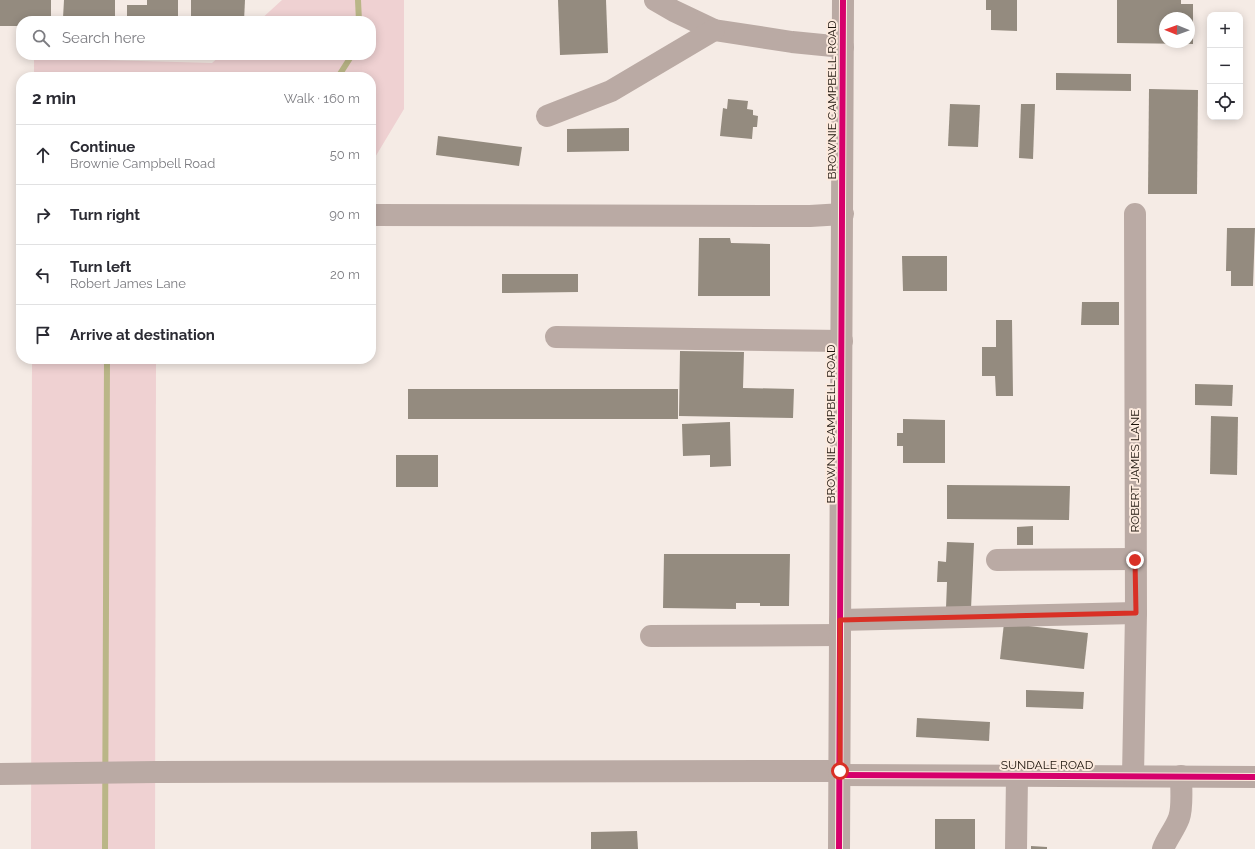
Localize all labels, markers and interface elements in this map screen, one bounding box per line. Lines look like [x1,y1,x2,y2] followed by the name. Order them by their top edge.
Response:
[1159,12,1195,48] north arrow
[1207,12,1243,120] map controls
[1207,12,1243,48] button: +
[16,16,376,60] search box
[825,20,839,180] street label: BROWNIE CAMPBELL ROAD
[30,27,52,49] icon: search
[62,29,145,47] text: Search here
[1207,48,1243,84] button: −
[1207,84,1243,120] button: locate
[32,88,76,108] text: 2 min
[284,91,360,106] text: Walk · 160 m
[70,138,135,156] text: Continue
[32,144,54,166] icon: ahead
[330,147,360,162] text: 50 m
[70,156,215,171] text: Brownie Campbell Road
[32,204,54,226] icon: right
[70,206,140,224] text: Turn right
[329,207,360,222] text: 90 m
[70,258,131,276] text: Turn left
[32,264,54,286] icon: left
[330,267,360,282] text: 20 m
[70,276,186,291] text: Robert James Lane
[32,324,54,346] icon: arrive
[70,326,215,344] text: Arrive at destination
[824,344,838,504] street label: BROWNIE CAMPBELL ROAD
[1128,409,1142,533] street label: ROBERT JAMES LANE
[1126,551,1144,569] route end
[1001,758,1094,772] street label: SUNDALE ROAD
[831,762,849,780] route start

